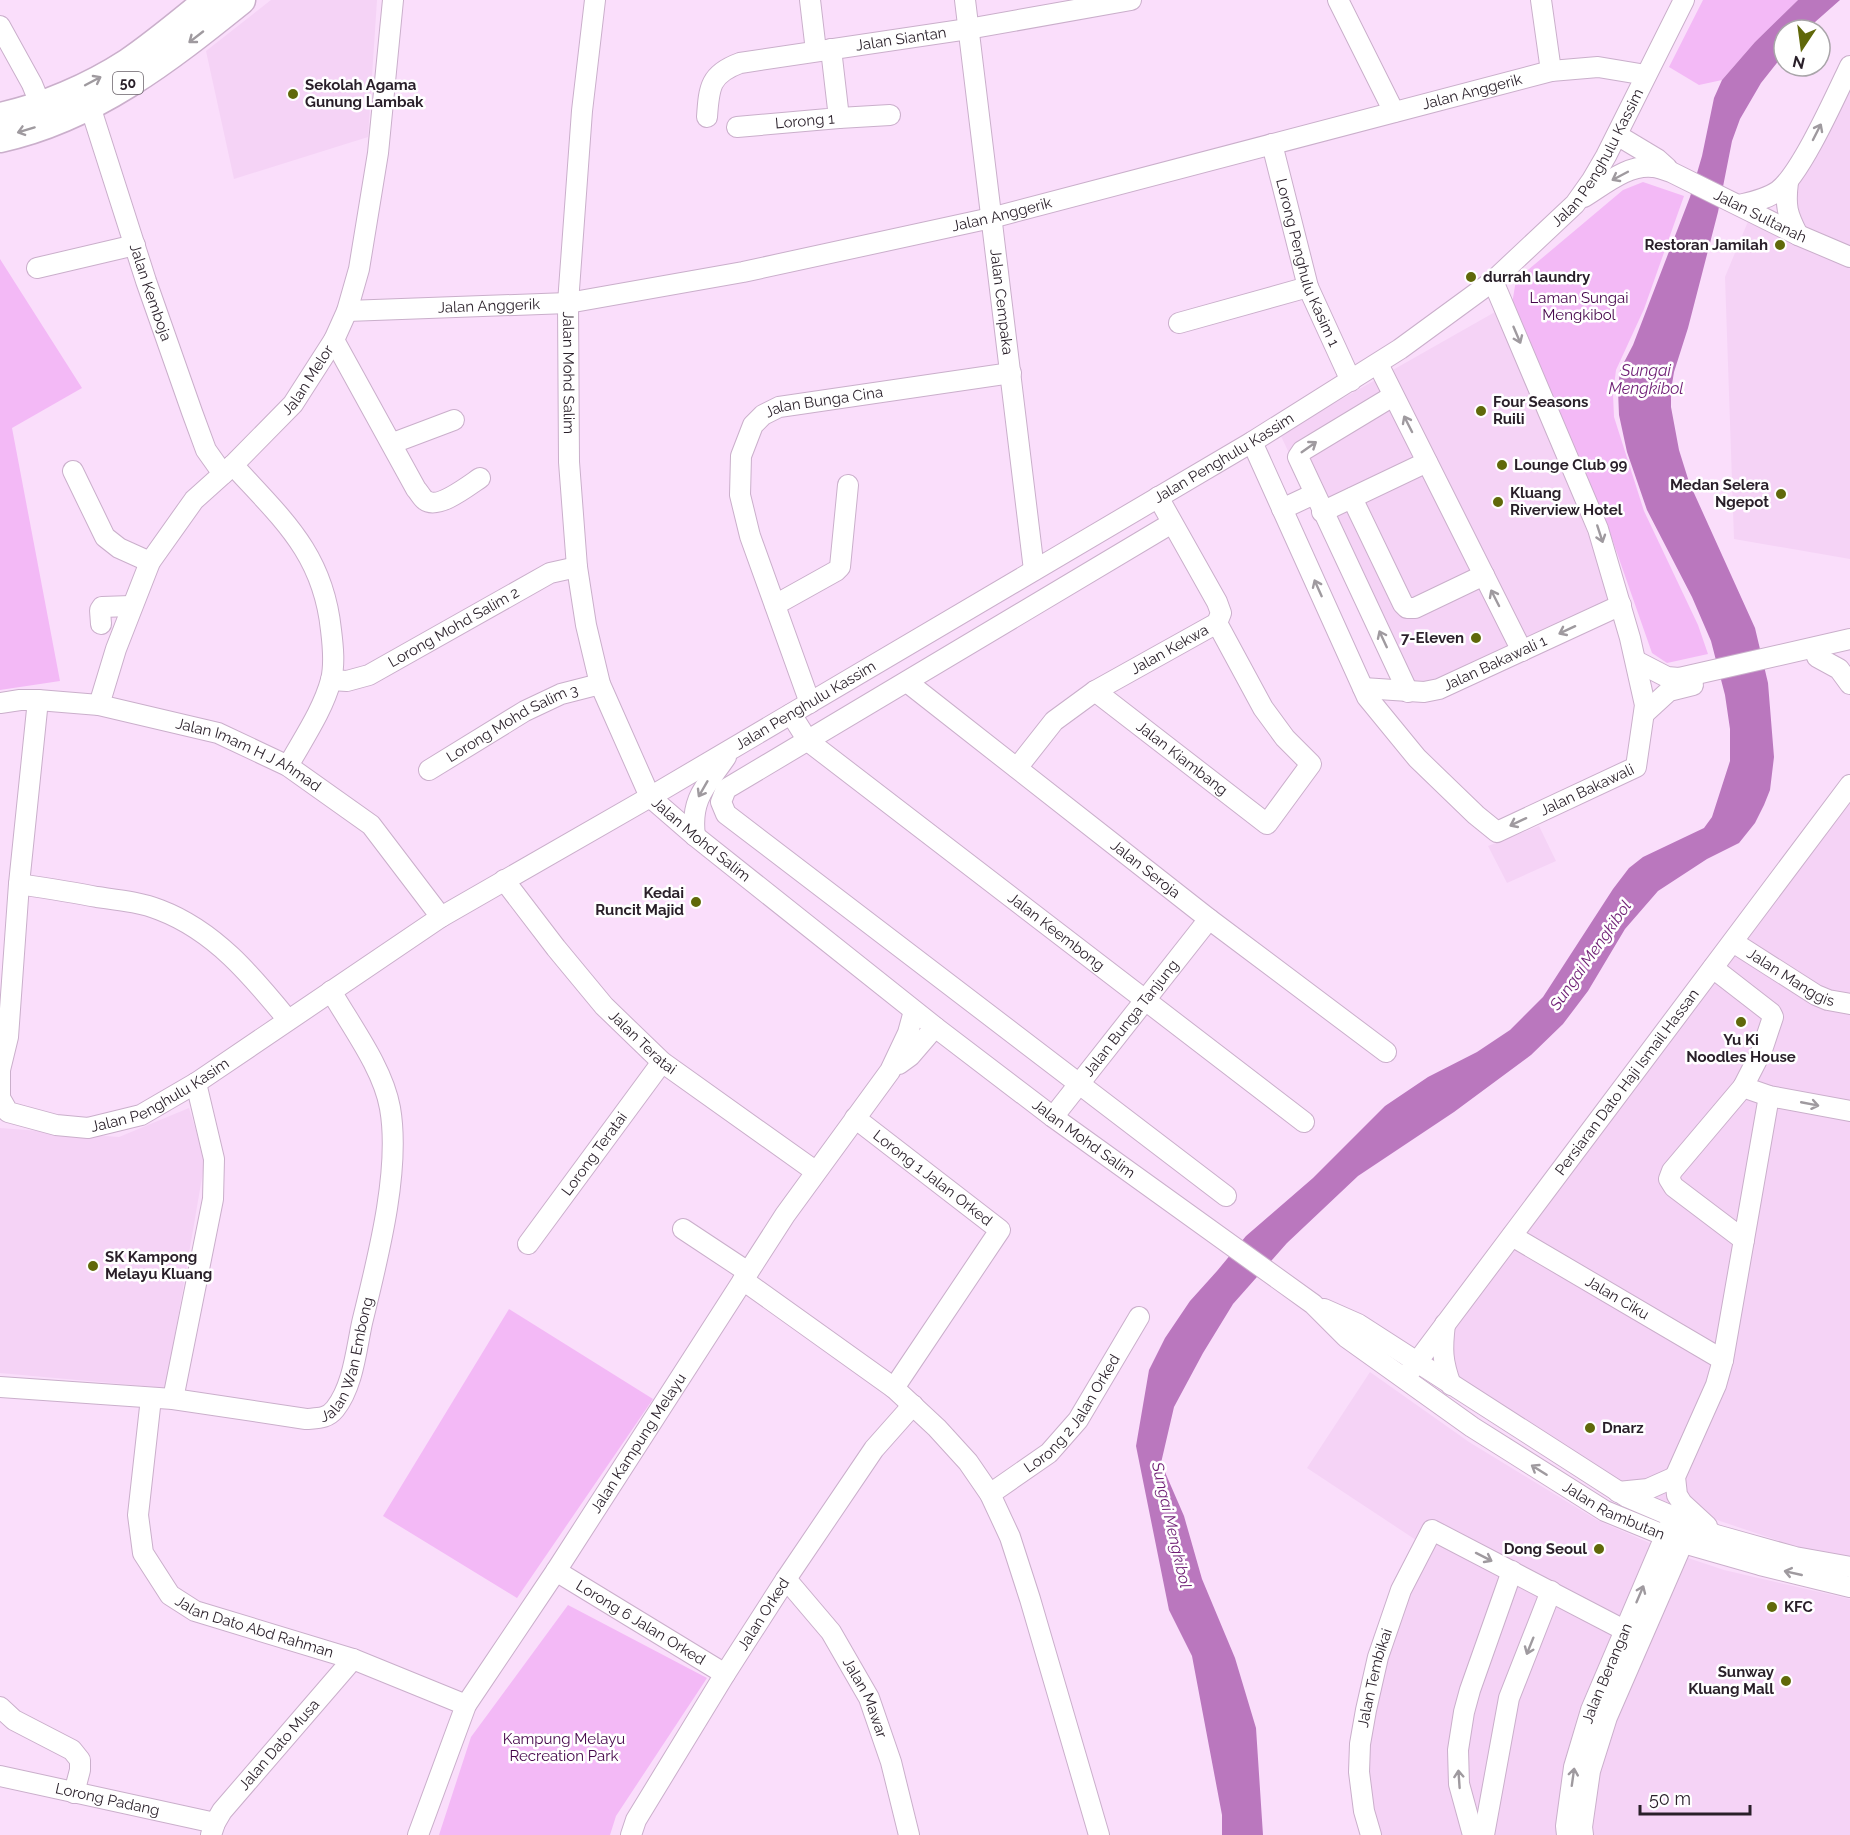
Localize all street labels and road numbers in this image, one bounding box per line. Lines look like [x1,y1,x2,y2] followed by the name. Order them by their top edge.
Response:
[855,23,948,55] street label: Jalan Siantan
[1420,70,1524,113] street label: Jalan Anggerik
[113,72,143,94] road number: 50
[1548,86,1647,230] street label: Jalan Penghulu Kassim
[774,109,836,133] street label: Lorong 1
[1272,177,1343,350] street label: Lorong Penghulu Kasim 1
[1711,186,1809,247] street label: Jalan Sultanah
[950,193,1054,235] street label: Jalan Anggerik
[126,241,175,344] street label: Jalan Kemboja
[986,248,1017,356] street label: Jalan Cempaka
[437,295,540,317] street label: Jalan Anggerik
[559,311,578,434] street label: Jalan Mohd Salim
[278,341,338,419] street label: Jalan Melor
[762,383,884,422] street label: Jalan Bunga Cina
[1151,409,1297,507] street label: Jalan Penghulu Kassim
[385,583,522,671] street label: Lorong Mohd Salim 2
[1128,621,1212,678] street label: Jalan Kekwa
[1440,631,1550,695] street label: Jalan Bakawali 1
[732,657,879,754] street label: Jalan Penghulu Kassim
[443,681,580,766] street label: Lorong Mohd Salim 3
[174,714,324,796] street label: Jalan Imam H J Ahmad
[1133,717,1231,799] street label: Jalan Kiambang
[1537,760,1637,820] street label: Jalan Bakawali
[648,794,754,886] street label: Jalan Mohd Salim
[1107,836,1184,902] street label: Jalan Seroja
[1004,889,1108,974] street label: Jalan Keembong
[1744,944,1836,1010] street label: Jalan Manggis
[1079,956,1182,1080] street label: Jalan Bunga Tanjung
[1551,985,1703,1179] street label: Persiaran Dato Haji Ismail Hassan
[605,1007,680,1078] street label: Jalan Teratai
[89,1054,232,1136] street label: Jalan Penghulu Kasim
[1029,1096,1139,1182] street label: Jalan Mohd Salim
[558,1109,631,1199] street label: Lorong Teratai
[869,1126,996,1230] street label: Lorong 1 Jalan Orked
[1582,1272,1652,1323] street label: Jalan Ciku
[318,1295,377,1426] street label: Jalan Wan Embong
[1021,1351,1124,1477] street label: Lorong 2 Jalan Orked
[587,1370,690,1516] street label: Jalan Kampung Melayu
[1559,1478,1667,1544] street label: Jalan Rambutan
[734,1575,793,1654] street label: Jalan Orked
[573,1576,708,1669] street label: Lorong 6 Jalan Orked
[172,1592,336,1662] street label: Jalan Dato Abd Rahman
[1578,1620,1636,1726] street label: Jalan Berangan
[1354,1626,1396,1729] street label: Jalan Tembikai
[839,1655,891,1741] street label: Jalan Mawar
[235,1696,323,1794] street label: Jalan Dato Musa
[54,1779,161,1820] street label: Lorong Padang

